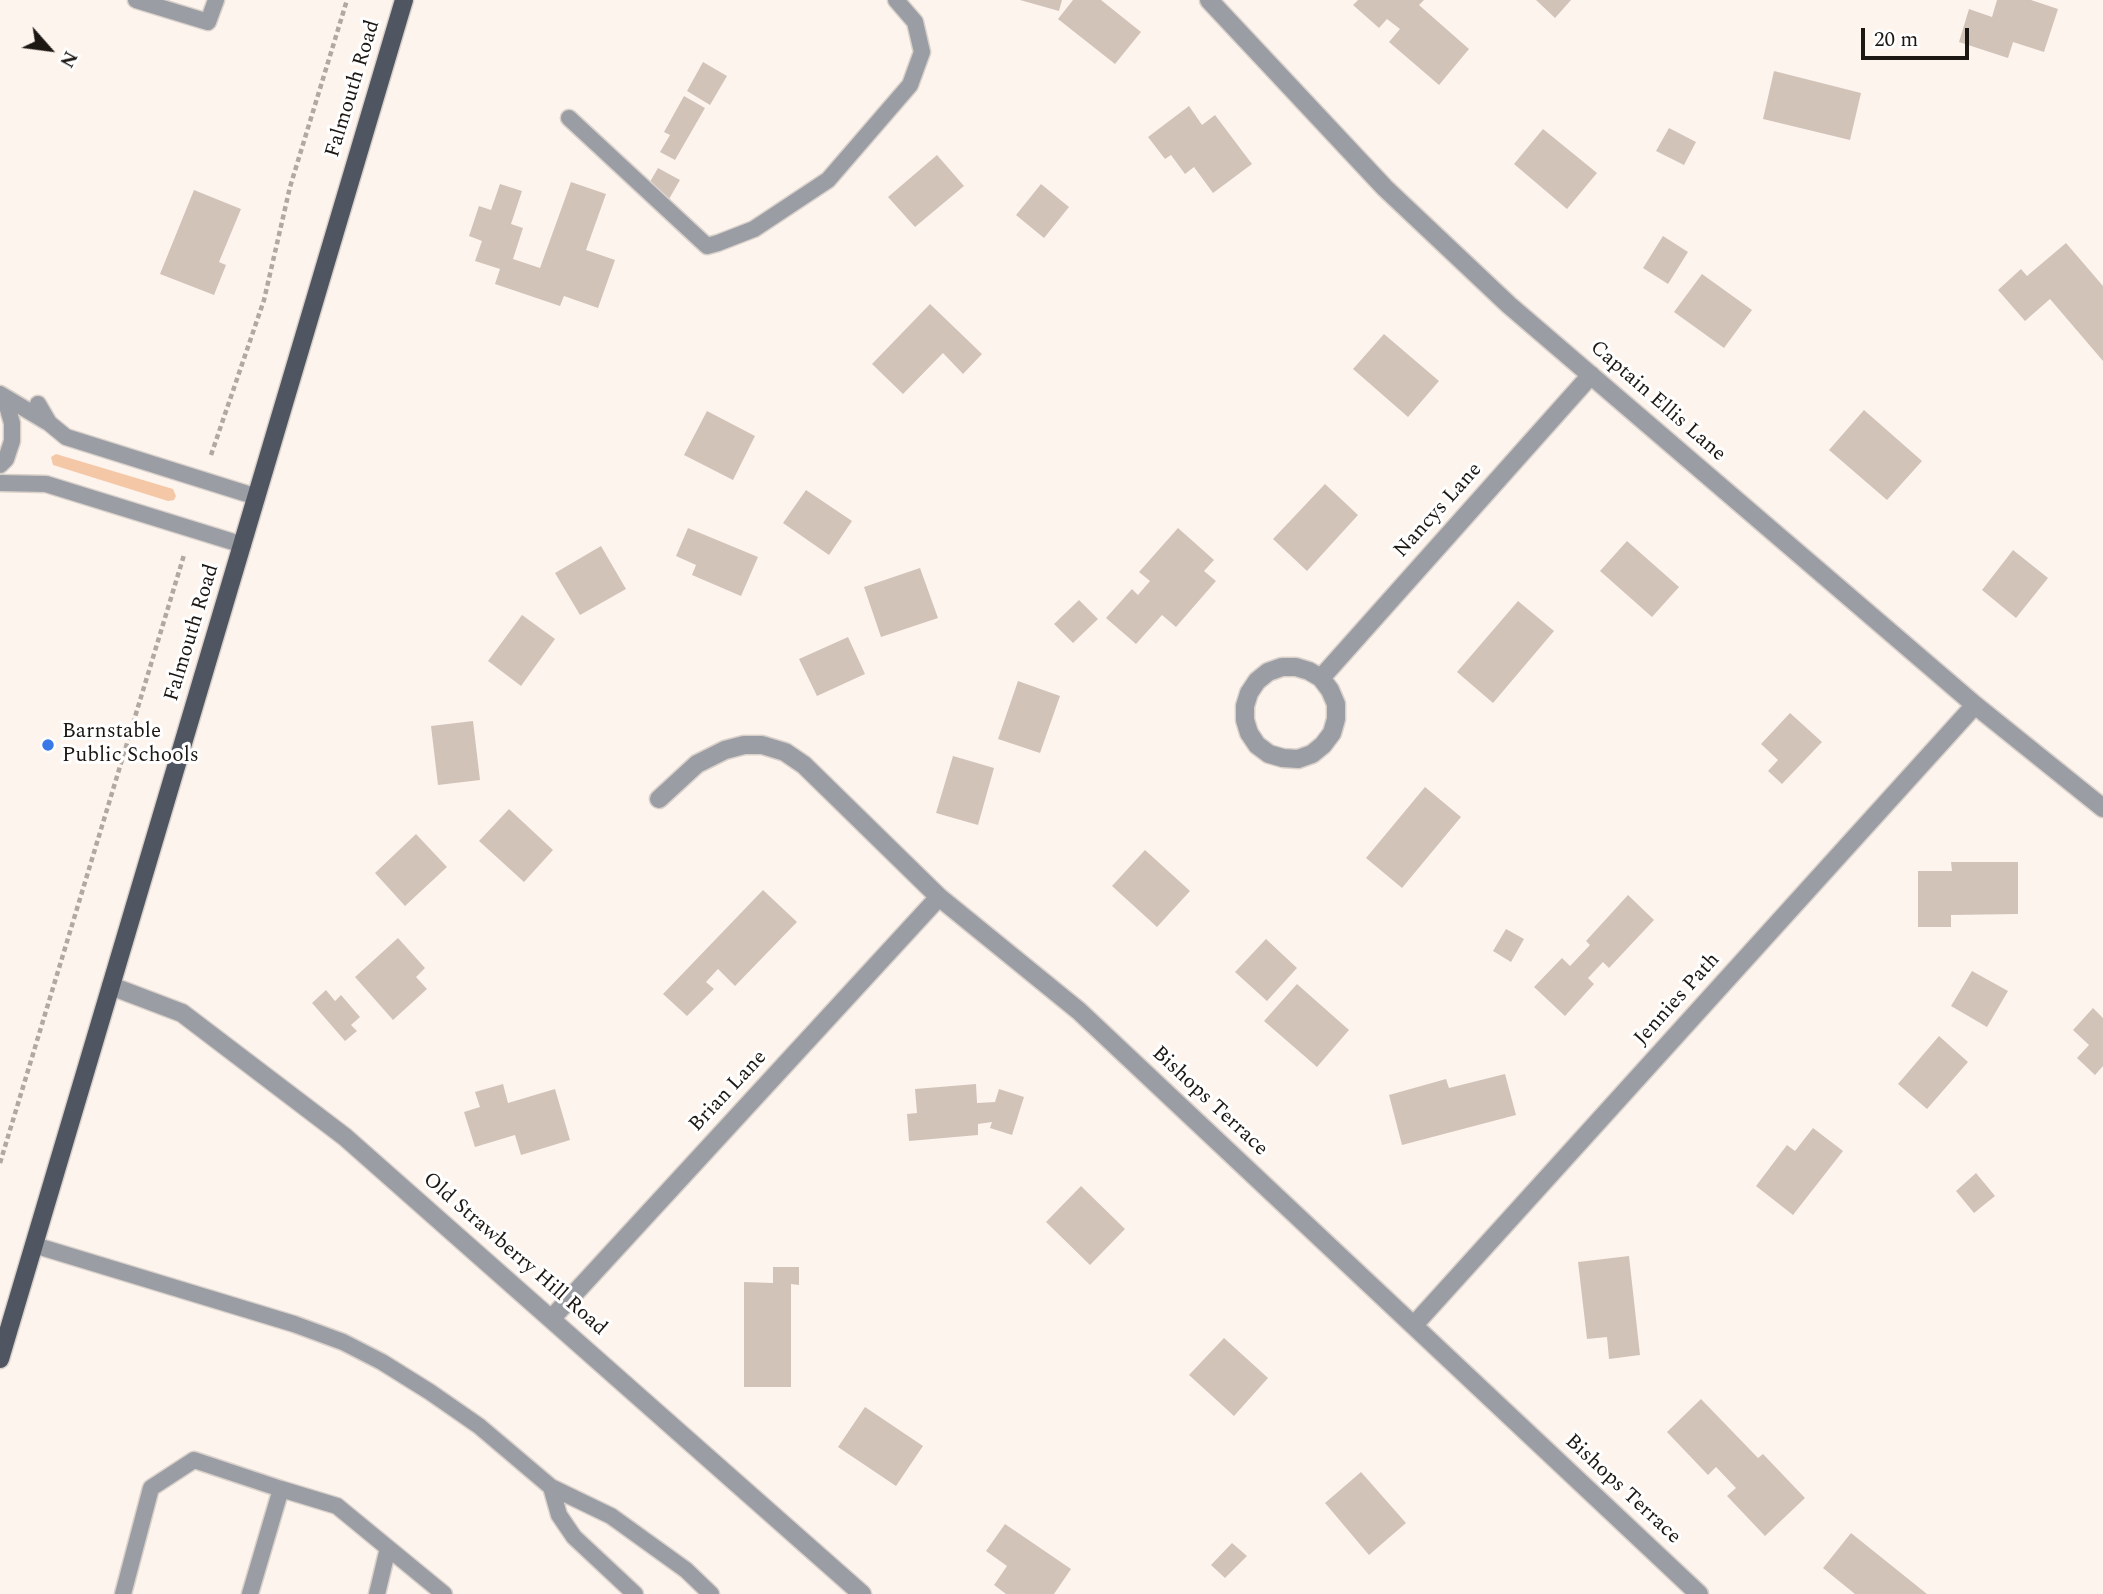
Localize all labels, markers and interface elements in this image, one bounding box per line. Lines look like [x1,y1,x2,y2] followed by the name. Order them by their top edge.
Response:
[14,14,84,84] north arrow
[1865,14,1974,58] scale bar
[321,17,387,161] street label: Falmouth Road
[1874,24,1918,56] text: 20 m
[52,45,84,73] text: N
[1584,336,1730,468] street label: Captain Ellis Lane
[1390,458,1488,564] street label: Nancys Lane
[160,561,226,705] street label: Falmouth Road
[62,720,199,770] place label: Barnstable Public Schools
[40,737,56,753] marker: Barnstable Public Schools
[1630,948,1726,1052] street label: Jennies Path
[1146,1042,1272,1162] street label: Bishops Terrace
[685,1046,773,1138] street label: Brian Lane
[417,1168,611,1342] street label: Old Strawberry Hill Road
[1559,1430,1685,1550] street label: Bishops Terrace

